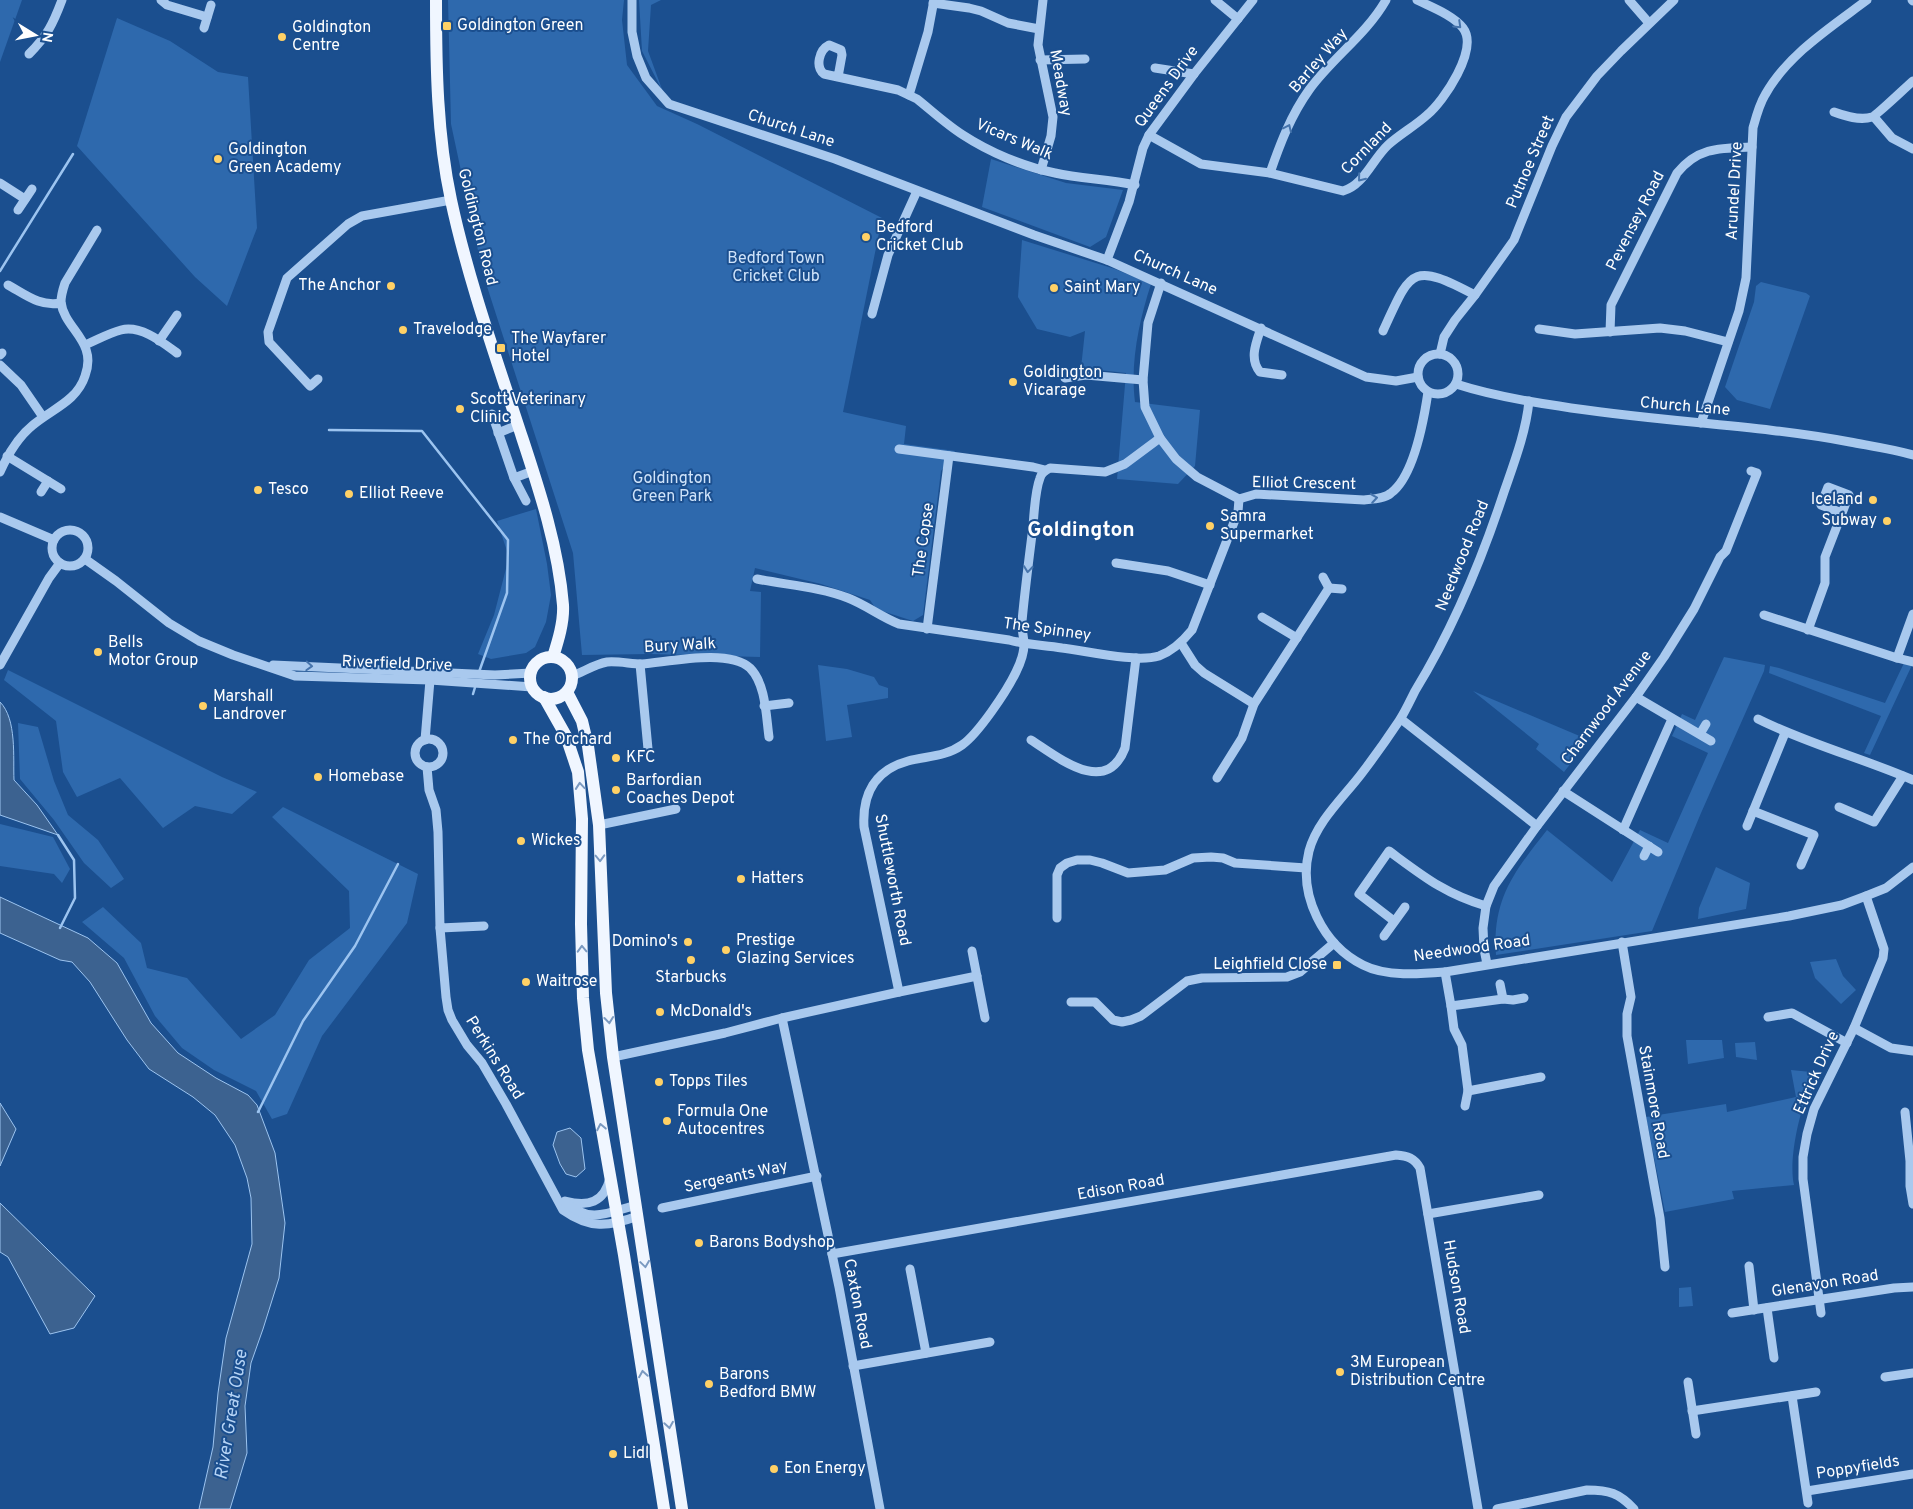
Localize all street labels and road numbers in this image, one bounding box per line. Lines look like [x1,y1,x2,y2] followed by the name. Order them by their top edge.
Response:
[1285,24,1353,98] street label: Barley Way
[1131,42,1203,132] street label: Queens Drive
[1044,48,1076,118] street label: Meadway
[745,106,837,152] street label: Church Lane
[1502,112,1560,212] street label: Putnoe Street
[972,115,1056,165] street label: Vicars Walk
[1337,118,1397,180] street label: Cornland
[1722,141,1748,241] street label: Arundel Drive
[453,166,501,288] street label: Goldington Road
[1602,168,1670,274] street label: Pevensey Road
[1130,245,1220,301] street label: Church Lane
[1639,393,1731,421] street label: Church Lane
[1252,473,1356,495] street label: Elliot Crescent
[1432,498,1494,614] street label: Needwood Road
[909,501,939,579] street label: The Copse
[1002,614,1092,646] street label: The Spinney
[644,634,716,658] street label: Bury Walk
[1557,647,1657,769] street label: Charnwood Avenue
[341,652,453,676] street label: Riverfield Drive
[869,812,915,948] street label: Shuttleworth Road
[1412,931,1532,967] street label: Needwood Road
[460,1012,528,1104] street label: Perkins Road
[1790,1028,1844,1118] street label: Ettrick Drive
[1633,1044,1673,1160] street label: Stainmore Road
[682,1156,790,1198] street label: Sergeants Way
[1076,1171,1166,1205] street label: Edison Road
[1438,1238,1474,1336] street label: Hudson Road
[838,1257,876,1351] street label: Caxton Road
[1770,1266,1880,1302] street label: Glenavon Road
[1815,1452,1901,1484] street label: Poppyfields

